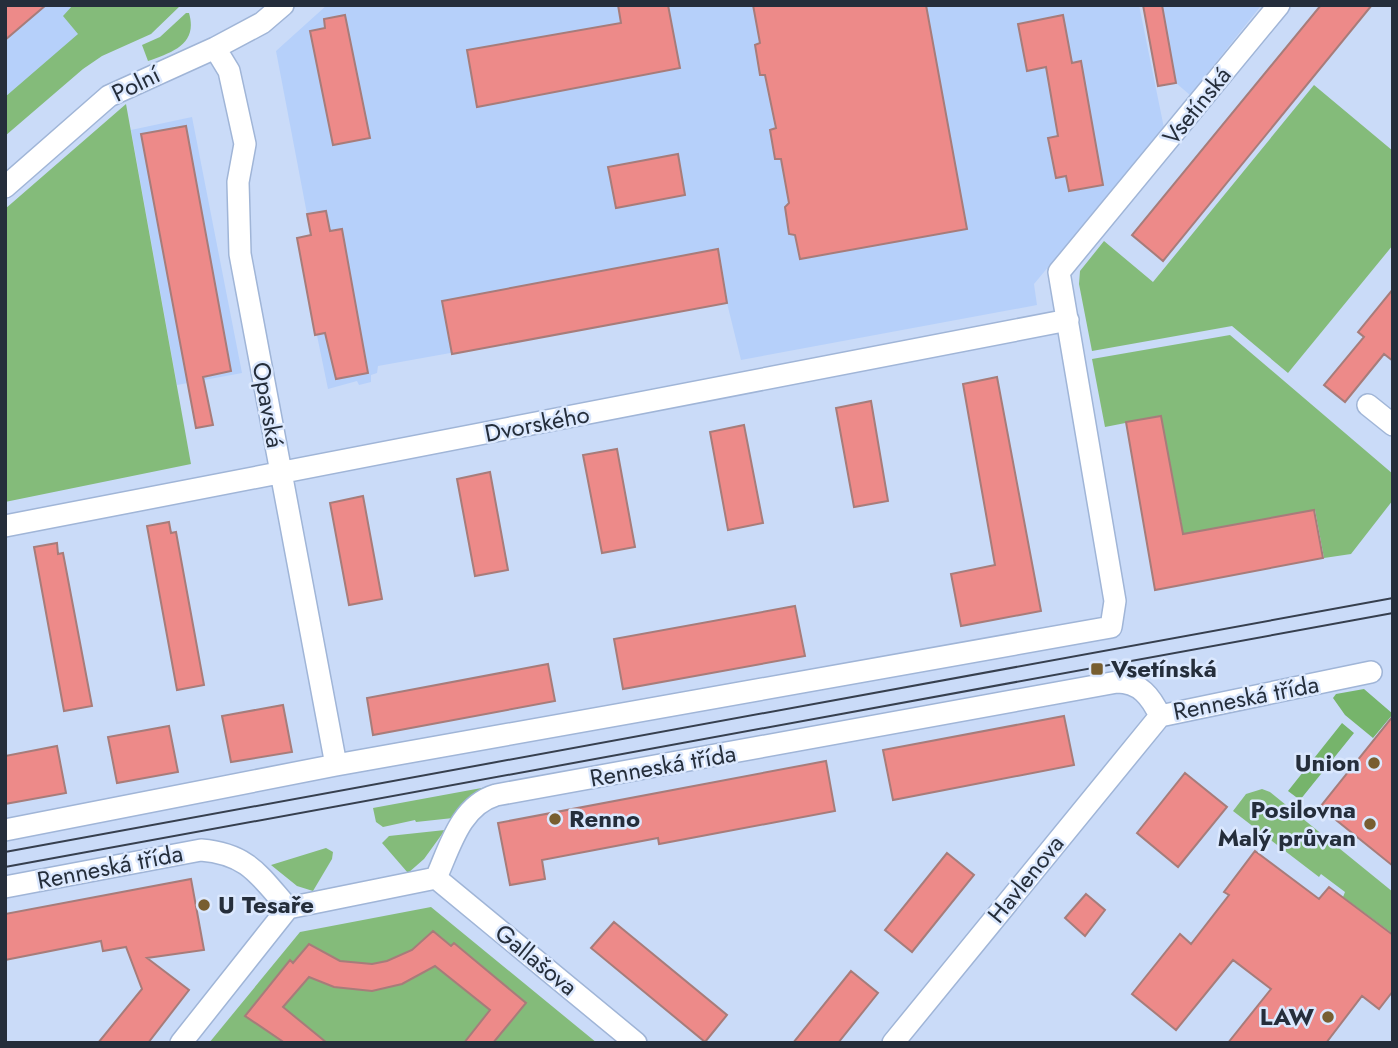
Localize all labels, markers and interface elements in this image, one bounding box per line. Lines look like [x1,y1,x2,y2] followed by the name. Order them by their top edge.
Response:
[106,57,167,110] street label: Polní
[1154,59,1239,152] street label: Vsetínská
[244,359,293,451] street label: Opavská
[481,396,592,451] street label: Dvorského
[1110,651,1217,686] place label: Vsetínská
[1089,661,1105,677] marker: Vsetínská
[1170,666,1322,729] street label: Renneská třída
[587,735,739,796] street label: Renneská třída
[1295,745,1360,780] place label: Union
[1366,755,1382,771] marker: Union
[1218,792,1356,855] place label: Posilovna Malý průvan
[569,801,640,836] place label: Renno
[547,811,563,827] marker: Renno
[1362,816,1378,832] marker: Posilovna Malý průvan
[979,827,1072,930] street label: Havlenova
[34,835,186,898] street label: Renneská třída
[218,887,314,922] place label: U Tesaře
[196,897,212,913] marker: U Tesaře
[488,915,585,1004] street label: Gallašova
[1260,999,1314,1034] place label: LAW
[1320,1009,1336,1025] marker: LAW

